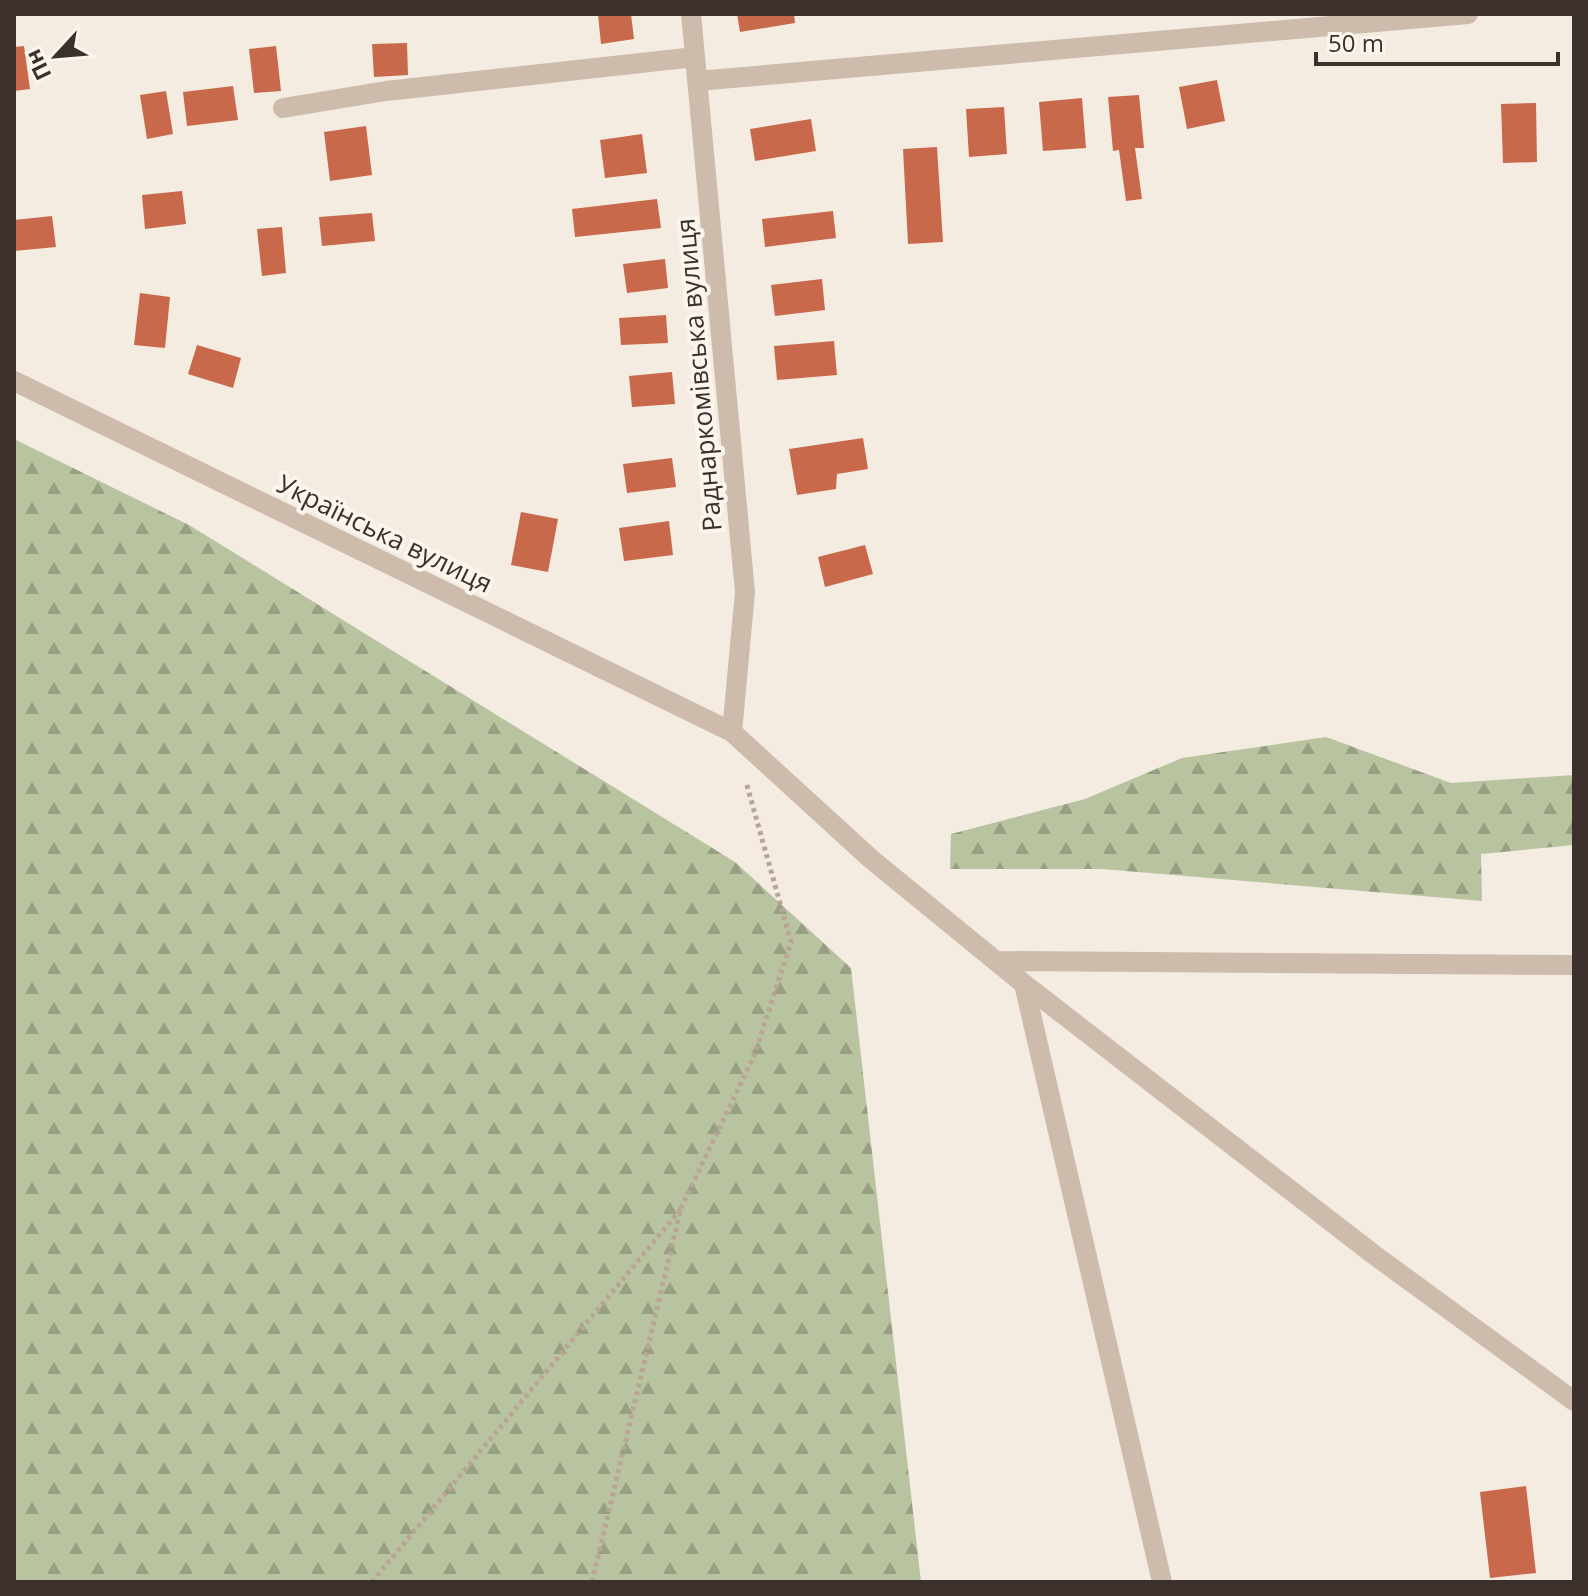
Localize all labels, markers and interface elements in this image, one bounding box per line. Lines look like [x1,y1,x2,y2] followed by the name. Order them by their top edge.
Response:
[16,16,96,96] north arrow
[1316,16,1558,66] scale bar
[1328,26,1384,59] text: 50 m
[17,45,57,86] text: Пн
[666,217,730,533] street label: Раднаркомівська вулиця
[271,465,499,601] street label: Українська вулиця

